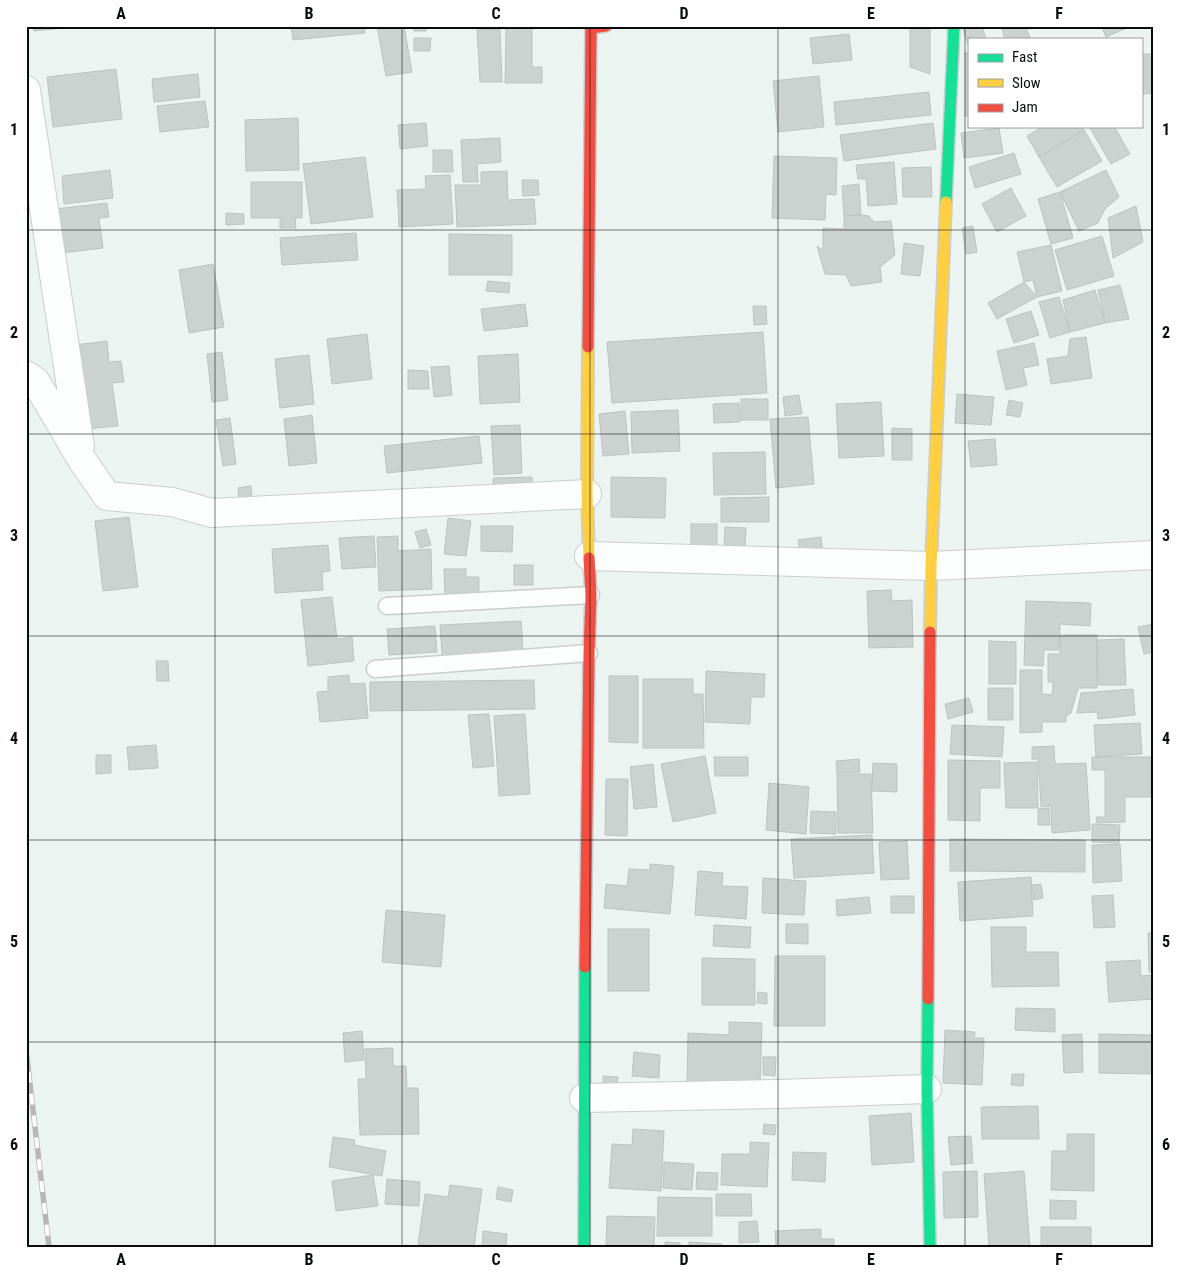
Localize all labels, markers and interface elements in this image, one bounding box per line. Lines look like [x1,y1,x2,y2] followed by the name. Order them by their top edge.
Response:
[116,4,126,23] text: A
[305,4,314,23] text: B
[491,4,501,23] text: C
[679,4,689,23] text: D
[867,4,875,23] text: E
[1055,4,1063,23] text: F
[968,38,1142,128] legend
[1012,48,1037,66] text: Fast
[1012,74,1041,92] text: Slow
[1012,98,1038,116] text: Jam
[10,120,18,139] text: 1
[1162,120,1170,139] text: 1
[10,323,18,342] text: 2
[1162,323,1170,342] text: 2
[10,526,18,545] text: 3
[1162,526,1170,545] text: 3
[10,729,18,748] text: 4
[1162,729,1170,748] text: 4
[10,932,18,951] text: 5
[1162,932,1170,951] text: 5
[10,1135,18,1154] text: 6
[1162,1135,1170,1154] text: 6
[116,1250,126,1269] text: A
[305,1250,314,1269] text: B
[491,1250,501,1269] text: C
[679,1250,689,1269] text: D
[867,1250,875,1269] text: E
[1055,1250,1063,1269] text: F

